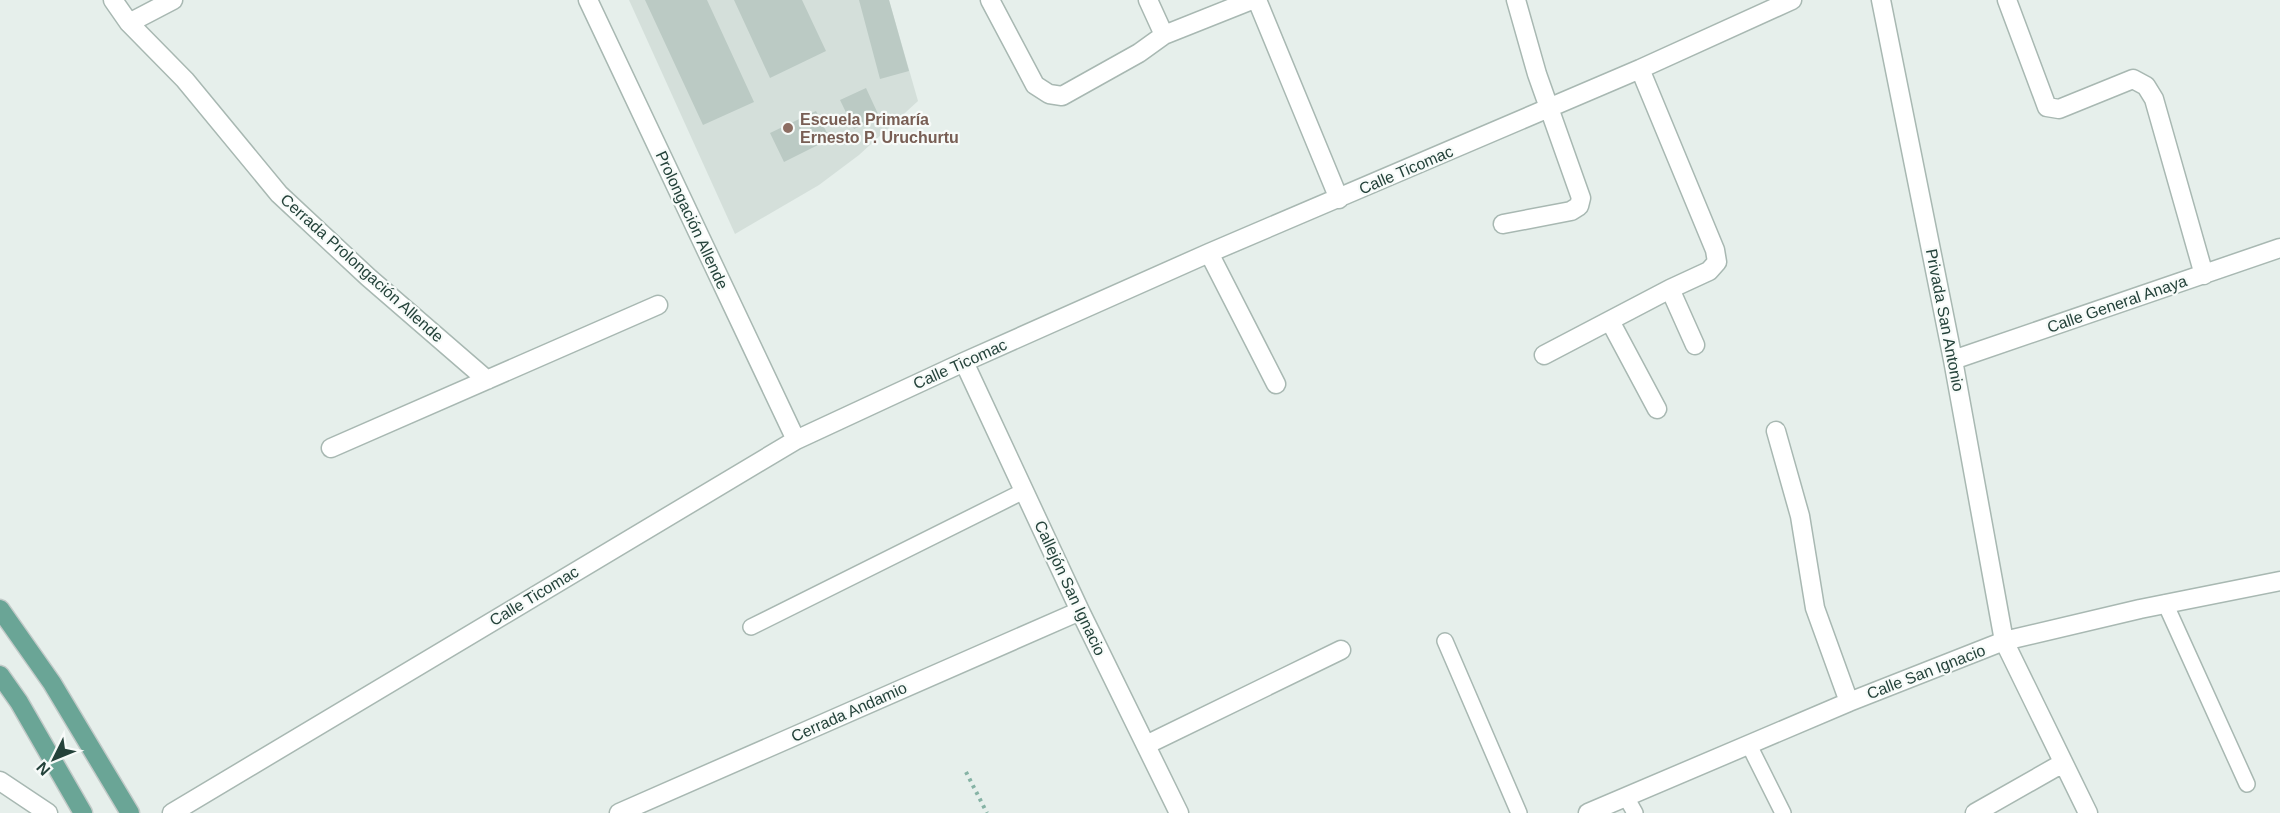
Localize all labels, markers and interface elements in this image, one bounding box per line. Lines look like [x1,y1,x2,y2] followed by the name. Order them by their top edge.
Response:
[800,111,959,146] place label: Escuela Primaría Ernesto P. Uruchurtu
[781,121,795,135] marker: Escuela Primaría Ernesto P. Uruchurtu
[1356,143,1456,197] street label: Calle Ticomac
[653,148,732,292] street label: Prolongación Allende
[277,191,447,346] street label: Cerrada Prolongación Allende
[1923,247,1967,393] street label: Privada San Antonio
[2045,272,2189,336] street label: Calle General Anaya
[911,336,1009,392] street label: Calle Ticomac
[1031,518,1109,658] street label: Callejón San Ignacio
[487,563,581,629] street label: Calle Ticomac
[1864,642,1988,702] street label: Calle San Ignacio
[789,679,909,745] street label: Cerrada Andamio
[24,729,84,789] north arrow
[33,759,54,779] text: N

